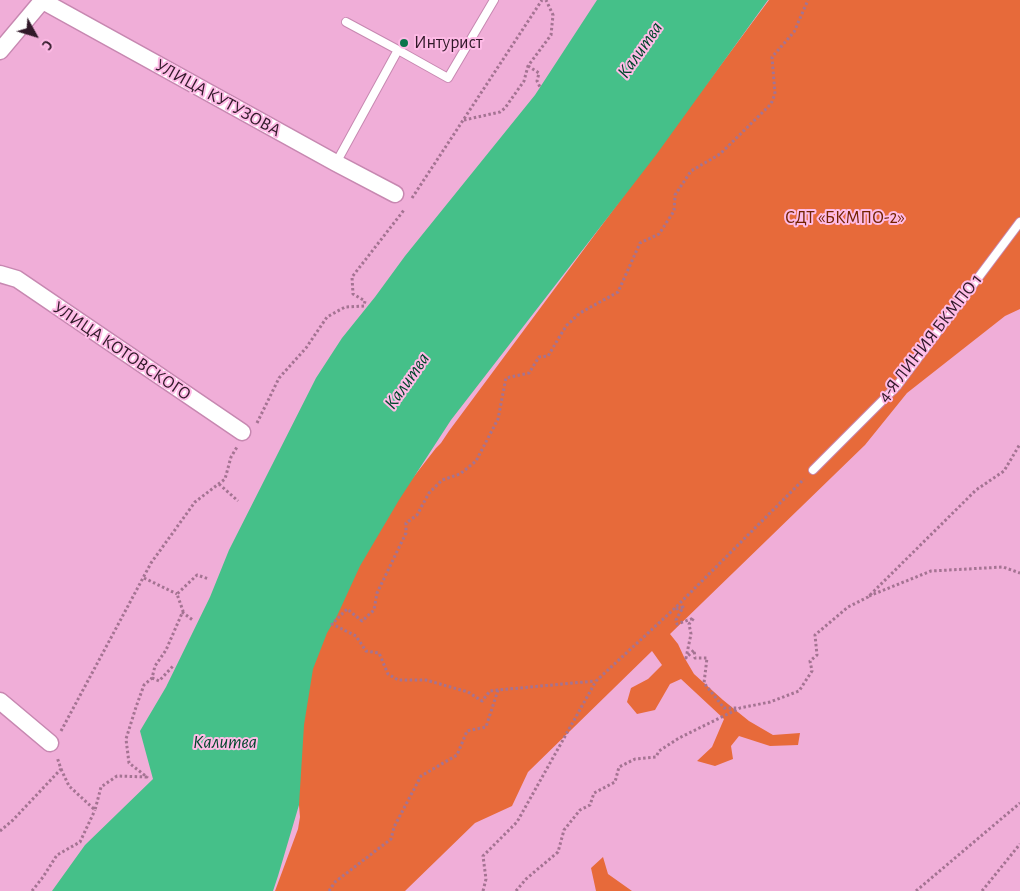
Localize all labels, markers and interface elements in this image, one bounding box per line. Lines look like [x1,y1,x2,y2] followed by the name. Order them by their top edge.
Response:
[10,10,60,60] north arrow
[612,17,668,83] water label: Калитва
[414,32,482,54] place label: Интурист
[39,37,55,52] text: С
[398,37,410,49] marker: Интурист
[152,55,284,141] street label: УЛИЦА КУТУЗОВА
[785,207,905,229] park label: СДТ «БКМПО-2»
[873,269,987,407] street label: 4-Я ЛИНИЯ БКМПО 1
[49,297,195,405] street label: УЛИЦА КОТОВСКОГО
[379,348,435,414] water label: Калитва
[193,731,257,753] water label: Калитва

